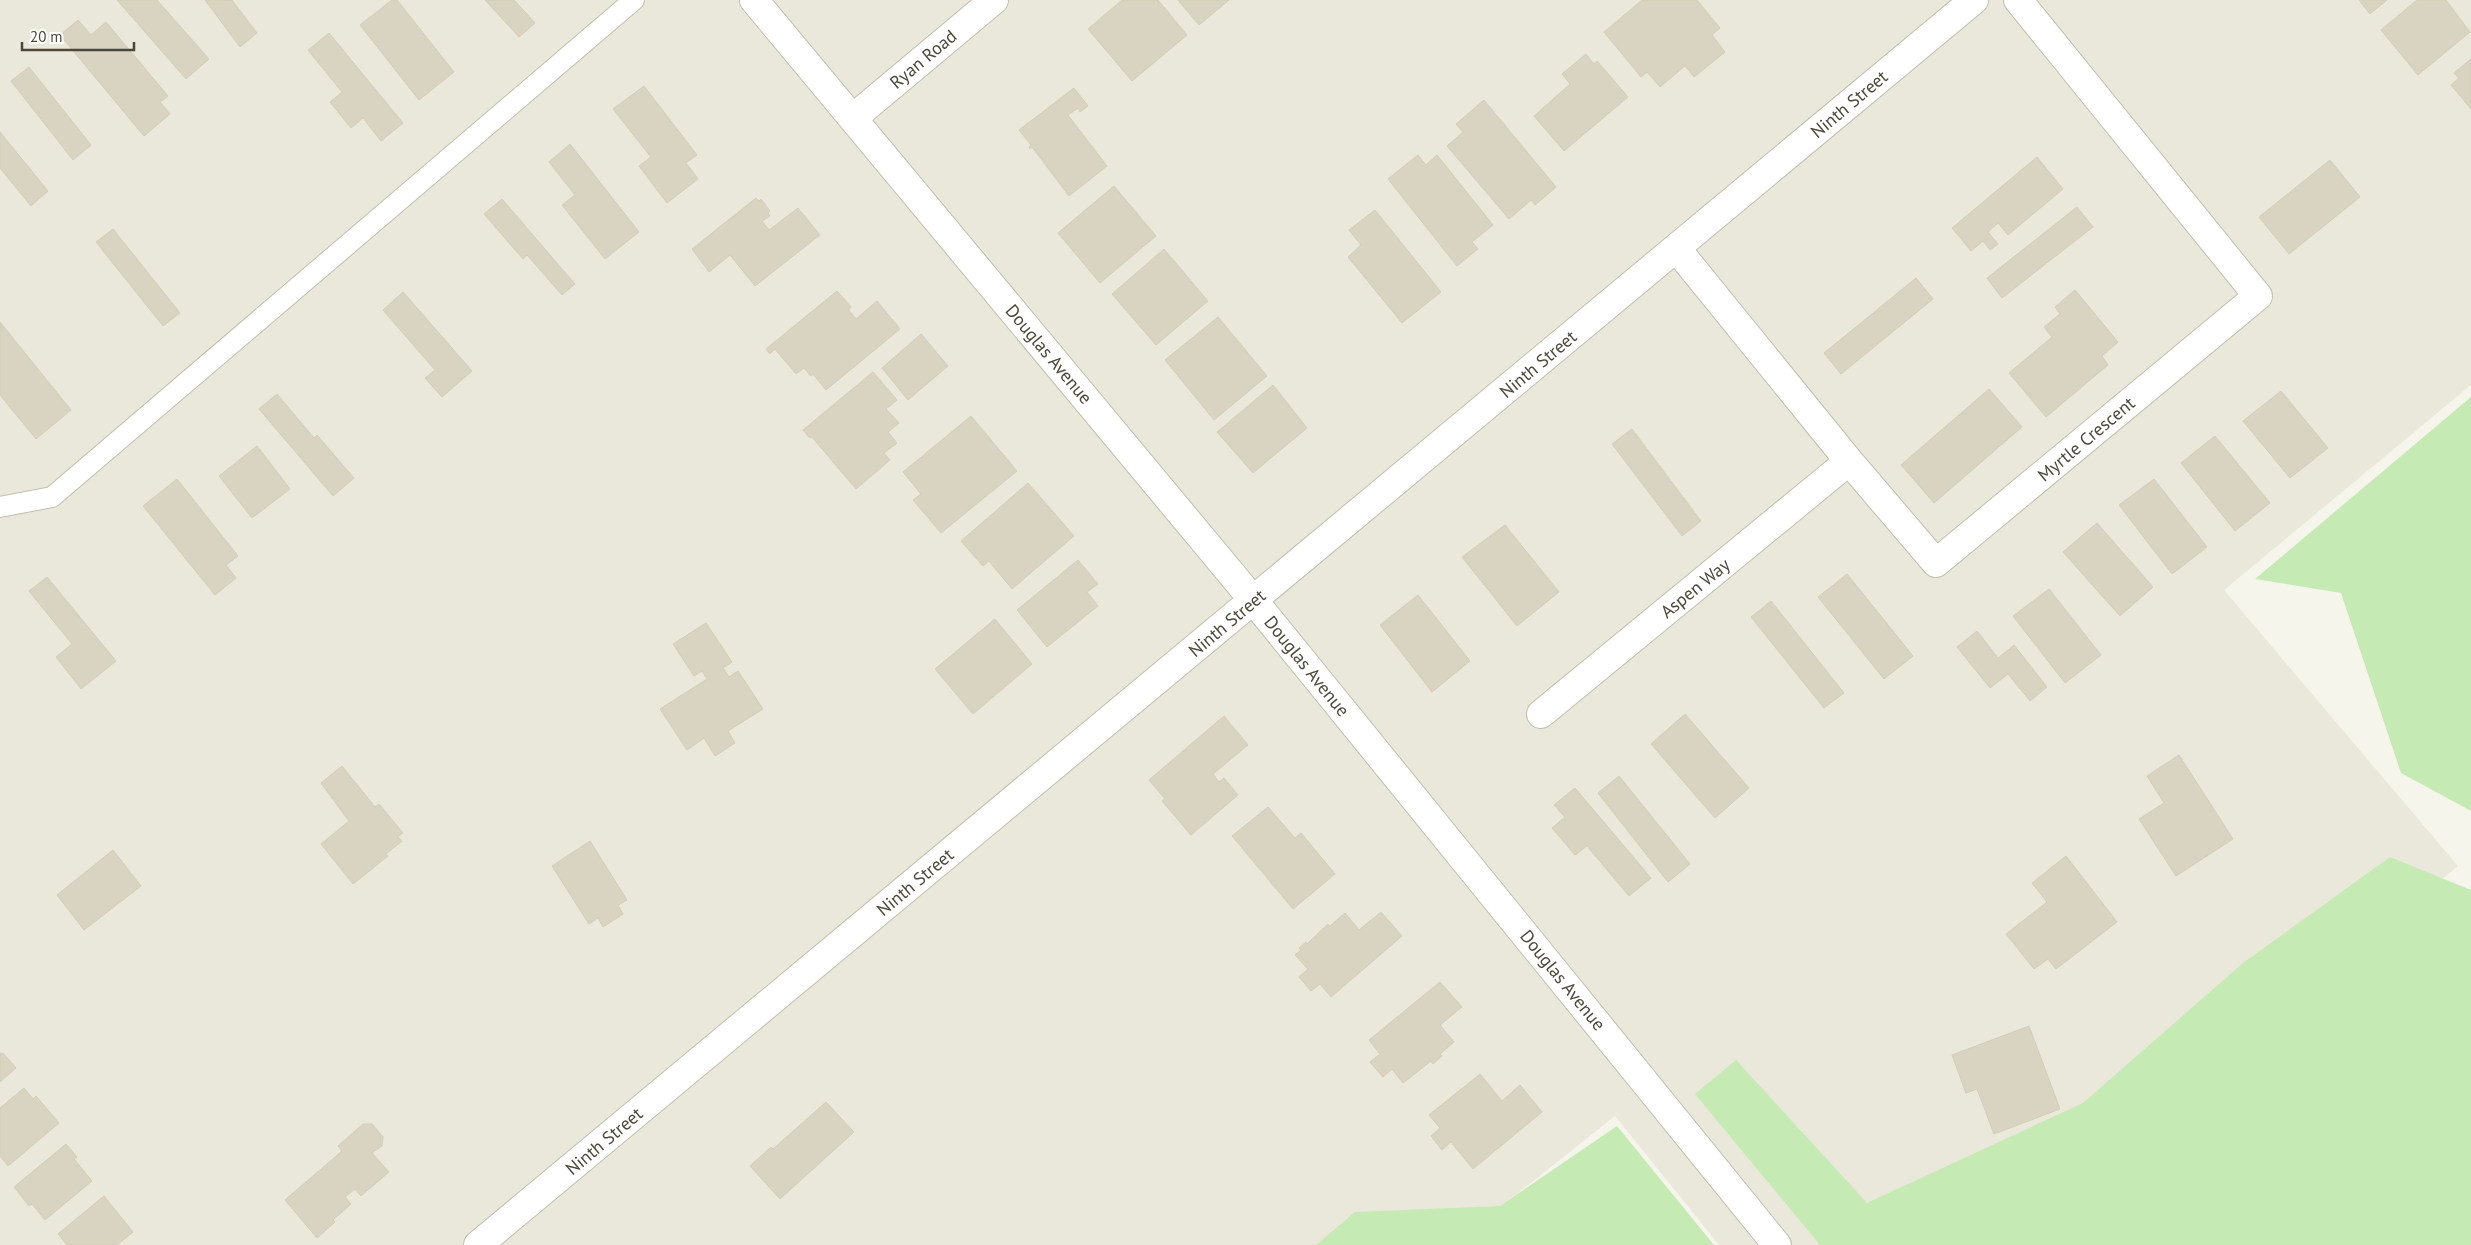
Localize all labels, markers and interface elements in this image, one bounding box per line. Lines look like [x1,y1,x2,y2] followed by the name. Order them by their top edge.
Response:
[22,20,135,52] scale bar
[885,24,961,94] street label: Ryan Road
[30,27,63,46] text: 20 m
[1806,65,1892,143] street label: Ninth Street
[1001,299,1097,409] street label: Douglas Avenue
[1495,325,1581,403] street label: Ninth Street
[2033,392,2139,486] street label: Myrtle Crescent
[1656,553,1735,623] street label: Aspen Way
[1184,584,1270,662] street label: Ninth Street
[1259,611,1355,721] street label: Douglas Avenue
[872,843,958,921] street label: Ninth Street
[1515,925,1611,1035] street label: Douglas Avenue
[561,1102,647,1180] street label: Ninth Street

